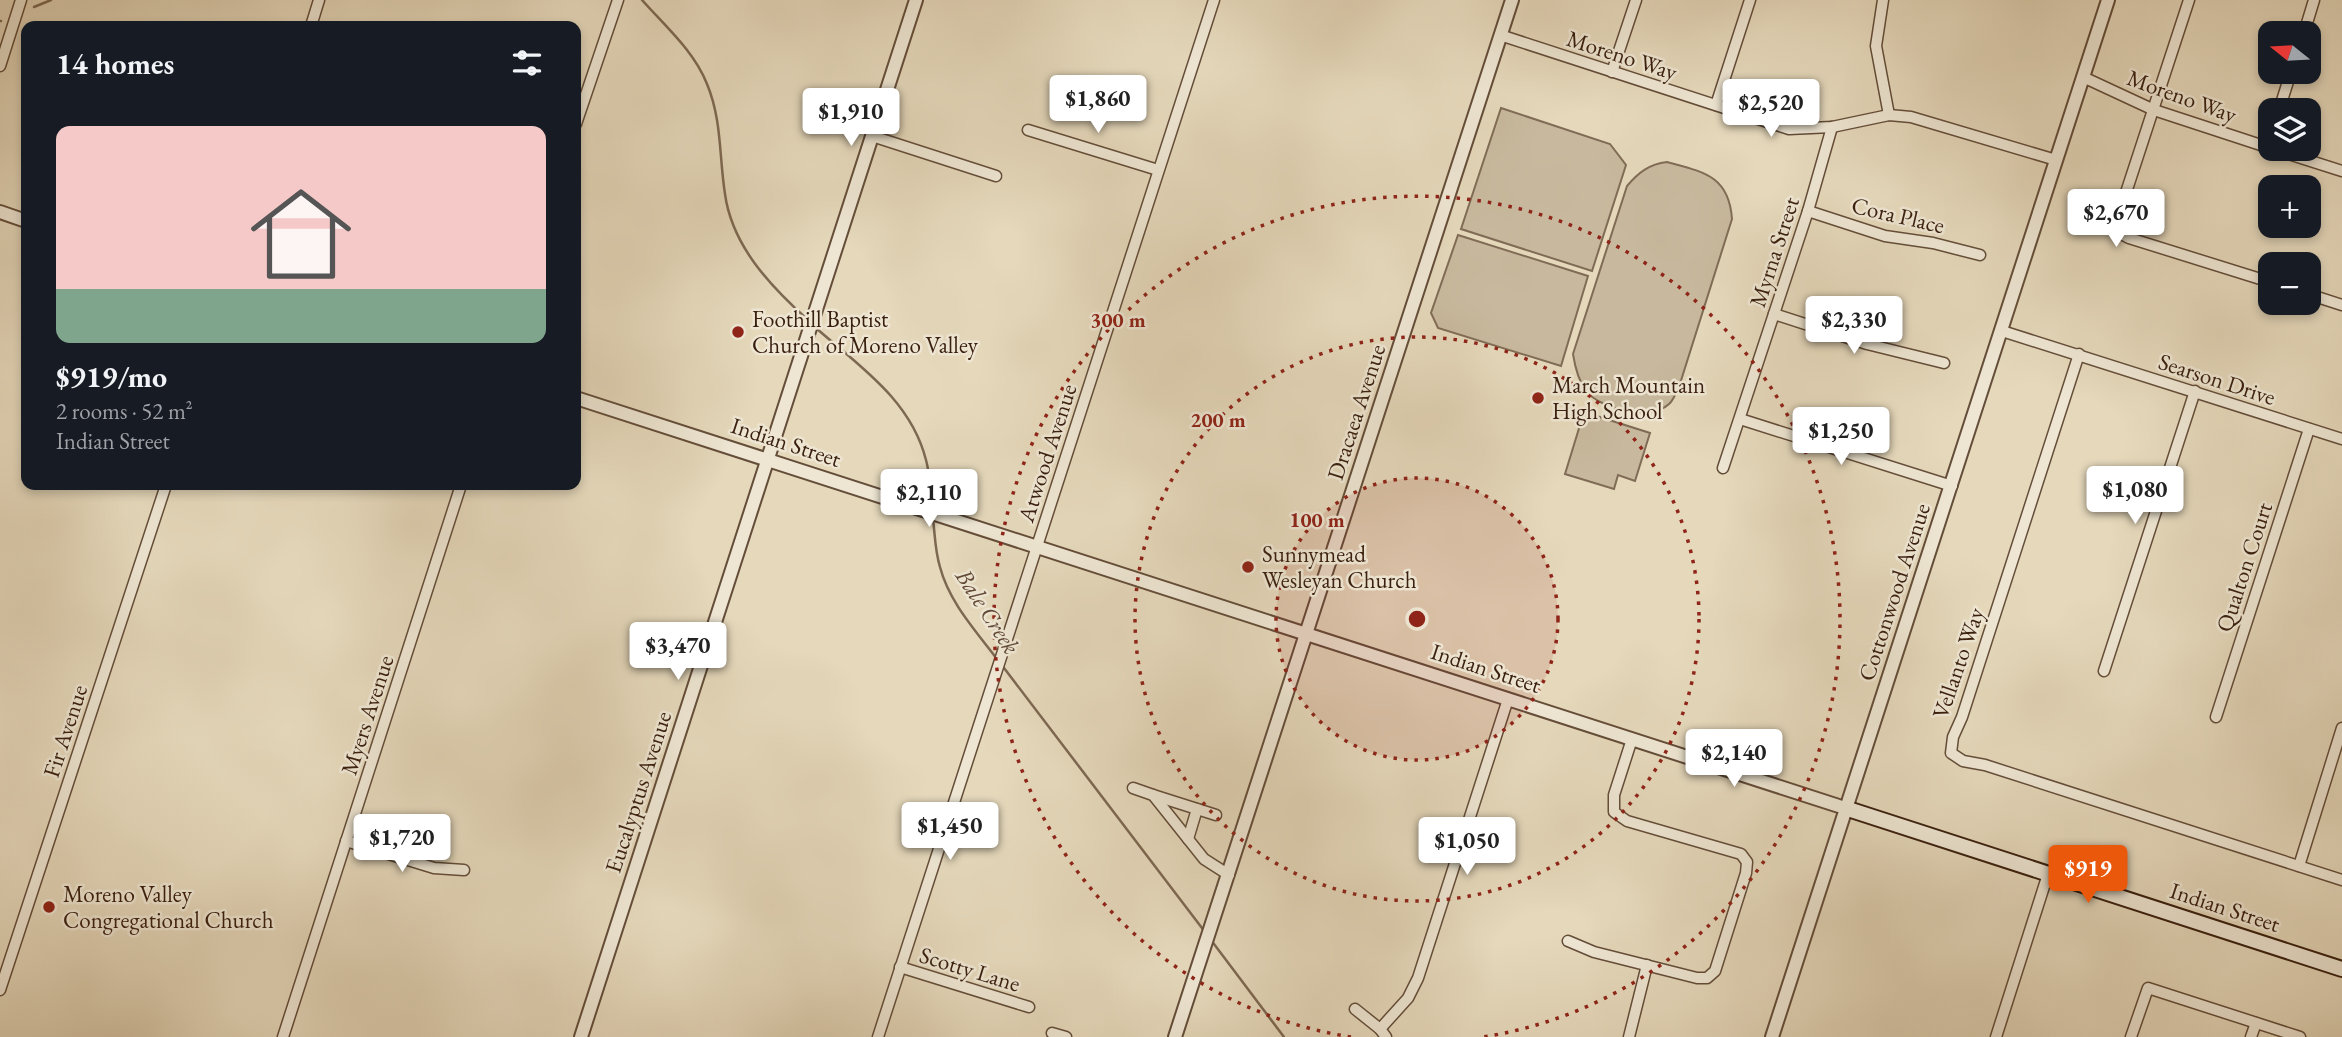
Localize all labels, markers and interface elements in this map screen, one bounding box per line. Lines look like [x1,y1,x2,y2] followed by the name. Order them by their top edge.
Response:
[2258,21,2320,84] north arrow
[2258,21,2321,315] map controls
[1563,23,1682,87] street label: Moreno Way
[56,44,174,83] text: 14 homes
[508,44,546,82] icon: filters
[2123,62,2242,130] street label: Moreno Way
[1041,76,1155,135] pin: $1,860
[1714,80,1828,139] pin: $2,520
[1066,83,1130,113] text: $1,860
[1739,87,1803,117] text: $2,520
[794,88,908,148] pin: $1,910
[819,96,883,126] text: $1,910
[2258,98,2321,161] button: layers
[238,171,364,297] icon: home
[2258,175,2321,238] button: +
[1849,190,1947,240] street label: Cora Place
[2059,190,2173,249] pin: $2,670
[1742,192,1806,311] street label: Myrna Street
[2084,197,2148,227] text: $2,670
[2258,252,2321,315] button: −
[1797,296,1911,356] pin: $2,330
[752,304,979,360] place label: Foothill Baptist Church of Moreno Valley
[1822,304,1886,334] text: $2,330
[1090,306,1146,333] text: 300 m
[730,324,746,340] marker: Foothill Baptist Church of Moreno Valley
[1320,340,1392,484] street label: Dracaea Avenue
[2155,346,2279,412] street label: Searson Drive
[56,357,167,396] text: $919/mo
[1552,370,1705,426] place label: March Mountain High School
[1010,380,1083,527] street label: Atwood Avenue
[1530,390,1546,406] marker: March Mountain High School
[56,396,193,426] text: 2 rooms · 52 m²
[1190,406,1246,433] text: 200 m
[1784,407,1898,467] pin: $1,250
[727,410,845,474] street label: Indian Street
[1809,415,1873,445] text: $1,250
[56,426,170,456] text: Indian Street
[2078,466,2192,526] pin: $1,080
[872,470,986,529] pin: $2,110
[2103,474,2167,504] text: $1,080
[897,477,961,507] text: $2,110
[2209,498,2279,636] street label: Qualton Court
[1851,499,1937,685] street label: Cottonwood Avenue
[1289,506,1345,533] text: 100 m
[1262,539,1417,595] place label: Sunnymead Wesleyan Church
[1240,559,1256,575] marker: Sunnymead Wesleyan Church
[948,562,1027,660] water label: Bale Creek
[1925,603,1991,722] street label: Vellanto Way
[1405,607,1429,631] centre of rings
[621,622,735,682] pin: $3,470
[646,630,710,660] text: $3,470
[1427,636,1545,700] street label: Indian Street
[334,651,400,779] street label: Myers Avenue
[36,681,94,781] street label: Fir Avenue
[598,707,678,877] street label: Eucalyptus Avenue
[1677,730,1791,789] pin: $2,140
[1702,737,1766,767] text: $2,140
[893,802,1007,862] pin: $1,450
[918,810,982,840] text: $1,450
[345,814,459,874] pin: $1,720
[1410,818,1524,877] pin: $1,050
[370,822,434,852] text: $1,720
[1435,825,1499,855] text: $1,050
[2047,846,2129,905] pin: $919
[2064,853,2112,883] text: $919
[2166,875,2284,939] street label: Indian Street
[63,879,274,935] place label: Moreno Valley Congregational Church
[41,899,57,915] marker: Moreno Valley Congregational Church
[916,939,1024,999] street label: Scotty Lane

